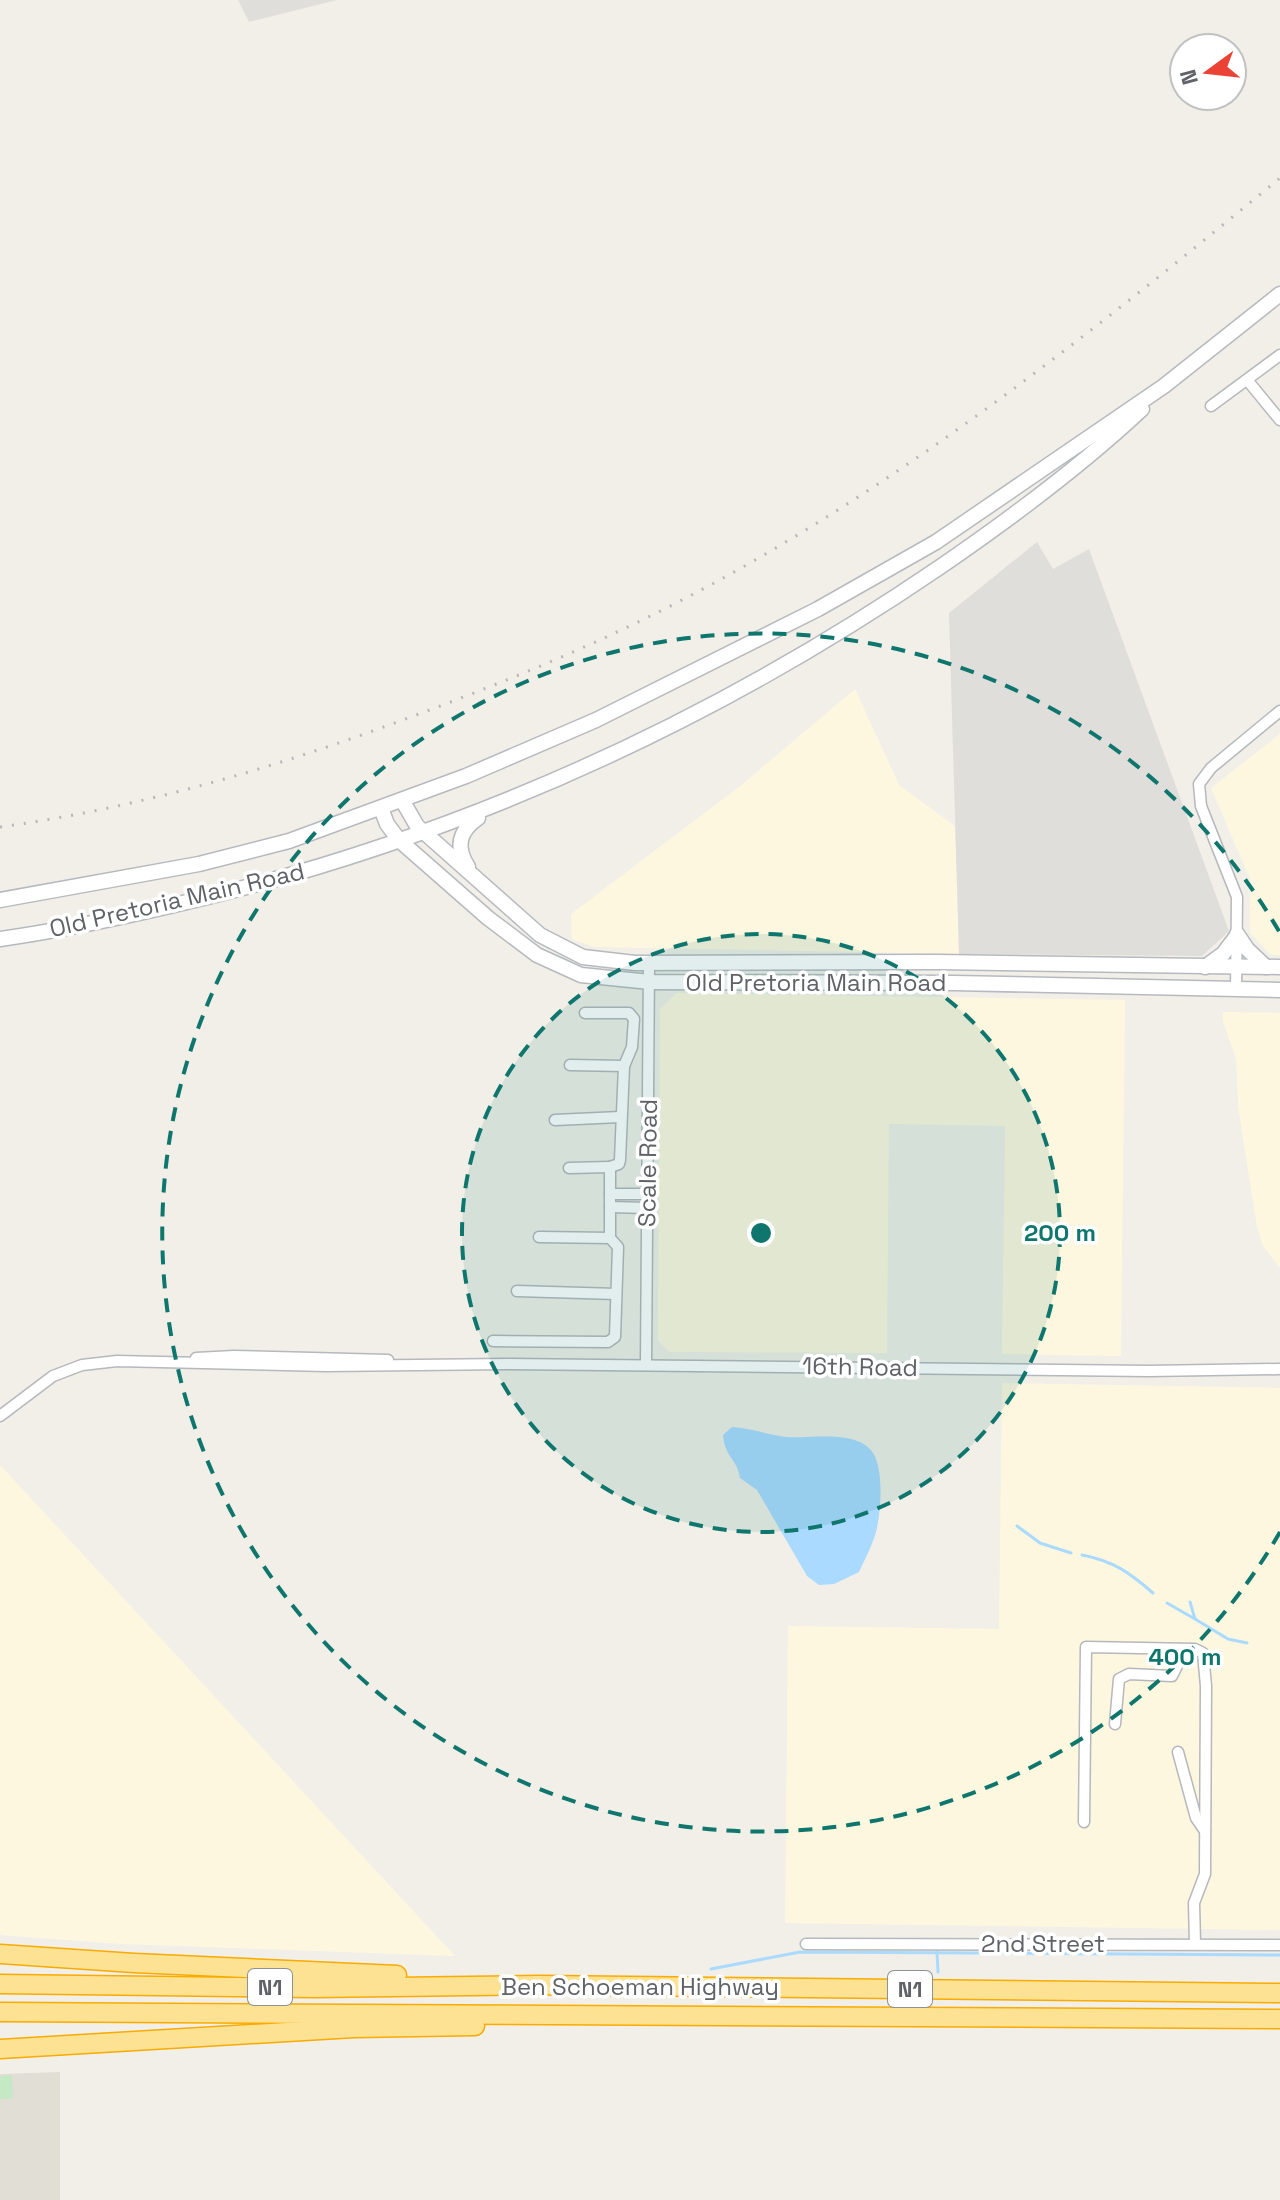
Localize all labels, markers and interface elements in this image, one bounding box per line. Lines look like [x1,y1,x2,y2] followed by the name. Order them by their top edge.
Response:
[1168,32,1248,112] north arrow
[1173,66,1204,88] text: N
[46,855,307,944] street label: Old Pretoria Main Road
[686,967,946,998] street label: Old Pretoria Main Road
[631,1099,664,1227] street label: Scale Road
[1024,1217,1096,1248] text: 200 m
[747,1219,775,1247] centre of rings
[802,1350,918,1383] street label: 16th Road
[1149,1641,1221,1672] text: 400 m
[981,1928,1105,1959] street label: 2nd Street
[248,1969,292,2005] road number: N1
[501,1971,779,2002] street label: Ben Schoeman Highway
[888,1971,932,2007] road number: N1

